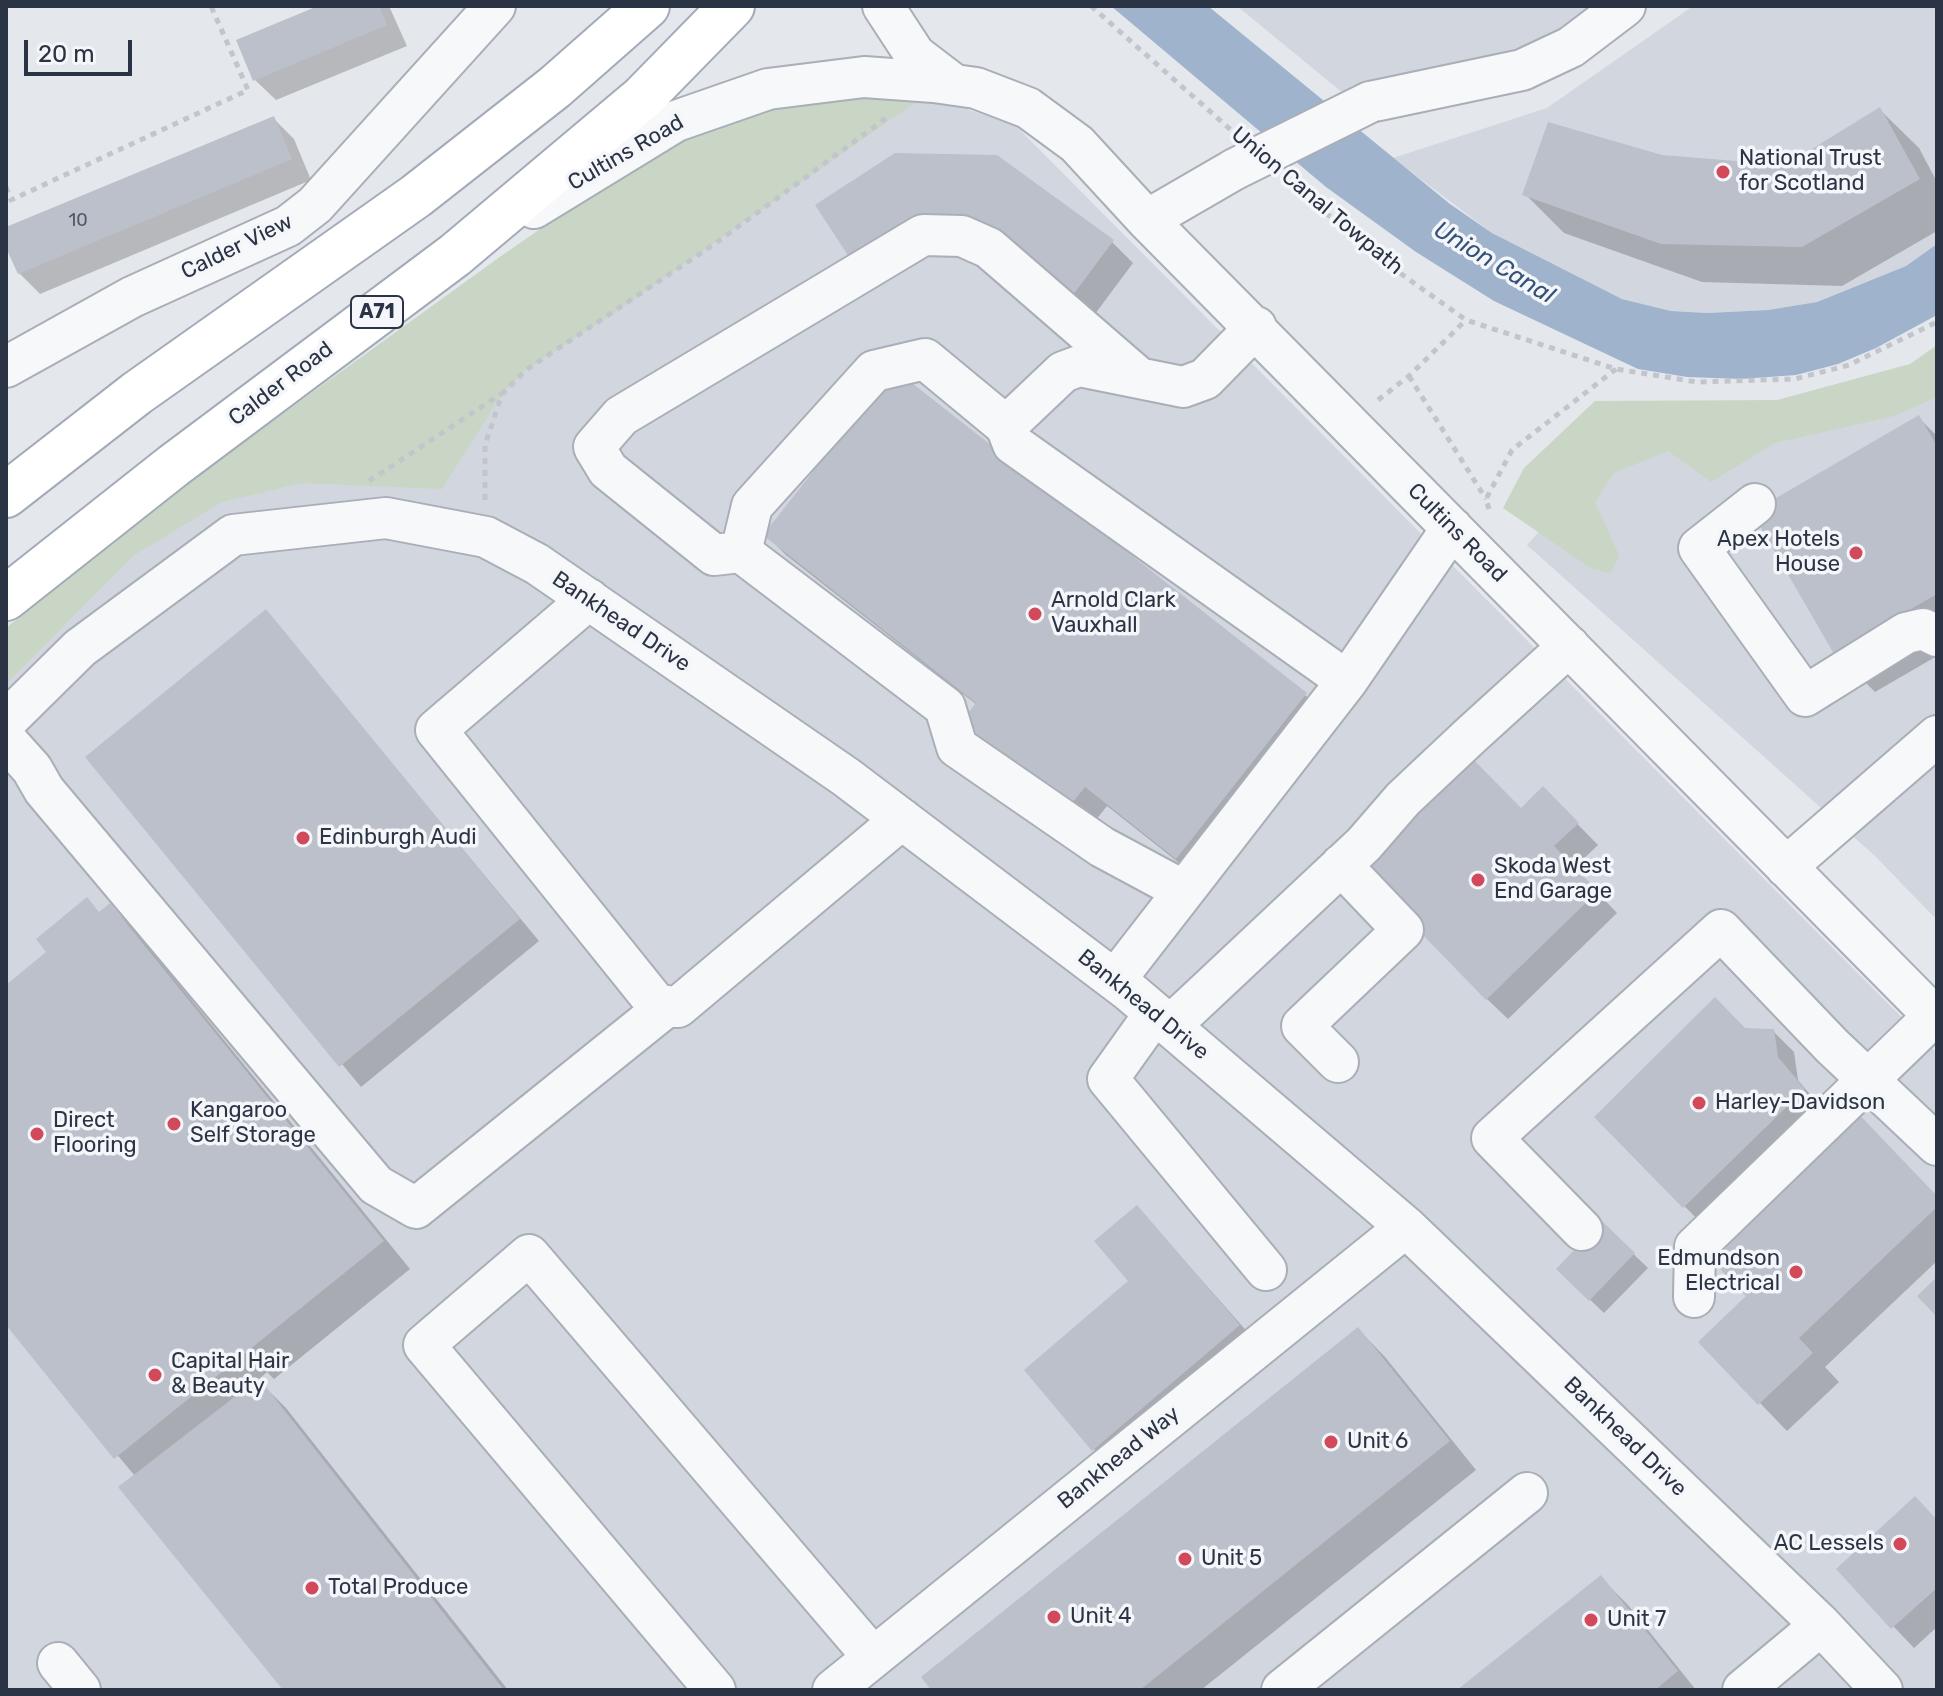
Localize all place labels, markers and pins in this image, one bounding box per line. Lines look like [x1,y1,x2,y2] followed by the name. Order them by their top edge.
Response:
[1739,146,1881,198] place label: National Trust for Scotland
[1714,163,1732,181] marker: National Trust for Scotland
[1717,527,1840,578] place label: Apex Hotels House
[1847,544,1865,562] marker: Apex Hotels House
[1051,588,1176,640] place label: Arnold Clark Vauxhall
[1026,605,1044,623] marker: Arnold Clark Vauxhall
[319,825,477,851] place label: Edinburgh Audi
[294,829,312,847] marker: Edinburgh Audi
[1494,854,1612,906] place label: Skoda West End Garage
[1469,871,1487,889] marker: Skoda West End Garage
[1715,1090,1885,1116] place label: Harley-Davidson
[1690,1094,1708,1112] marker: Harley-Davidson
[190,1098,316,1150] place label: Kangaroo Self Storage
[53,1108,137,1160] place label: Direct Flooring
[165,1115,183,1133] marker: Kangaroo Self Storage
[28,1125,46,1143] marker: Direct Flooring
[1657,1246,1780,1298] place label: Edmundson Electrical
[1787,1263,1805,1281] marker: Edmundson Electrical
[171,1349,289,1400] place label: Capital Hair & Beauty
[146,1366,164,1384] marker: Capital Hair & Beauty
[1347,1429,1408,1455] place label: Unit 6
[1322,1433,1340,1451] marker: Unit 6
[1774,1531,1884,1557] place label: AC Lessels
[1891,1535,1909,1553] marker: AC Lessels
[1201,1546,1262,1572] place label: Unit 5
[1176,1550,1194,1568] marker: Unit 5
[328,1575,468,1601] place label: Total Produce
[303,1579,321,1597] marker: Total Produce
[1070,1604,1132,1630] place label: Unit 4
[1607,1607,1666,1633] place label: Unit 7
[1045,1608,1063,1626] marker: Unit 4
[1582,1611,1600,1629] marker: Unit 7

